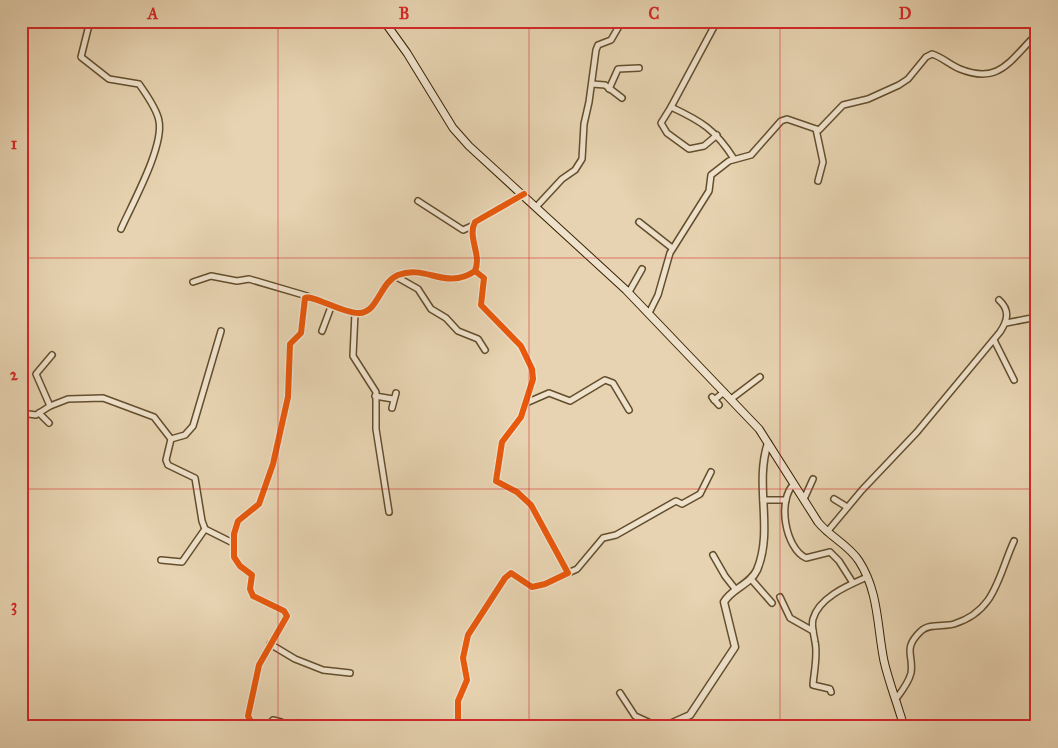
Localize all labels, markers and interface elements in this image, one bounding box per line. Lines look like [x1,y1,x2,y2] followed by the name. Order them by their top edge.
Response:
[147,4,159,23] text: A
[399,4,409,23] text: B
[649,4,660,23] text: C
[899,4,912,23] text: D
[11,134,18,153] text: 1
[10,365,19,384] text: 2
[11,596,17,616] text: 3

